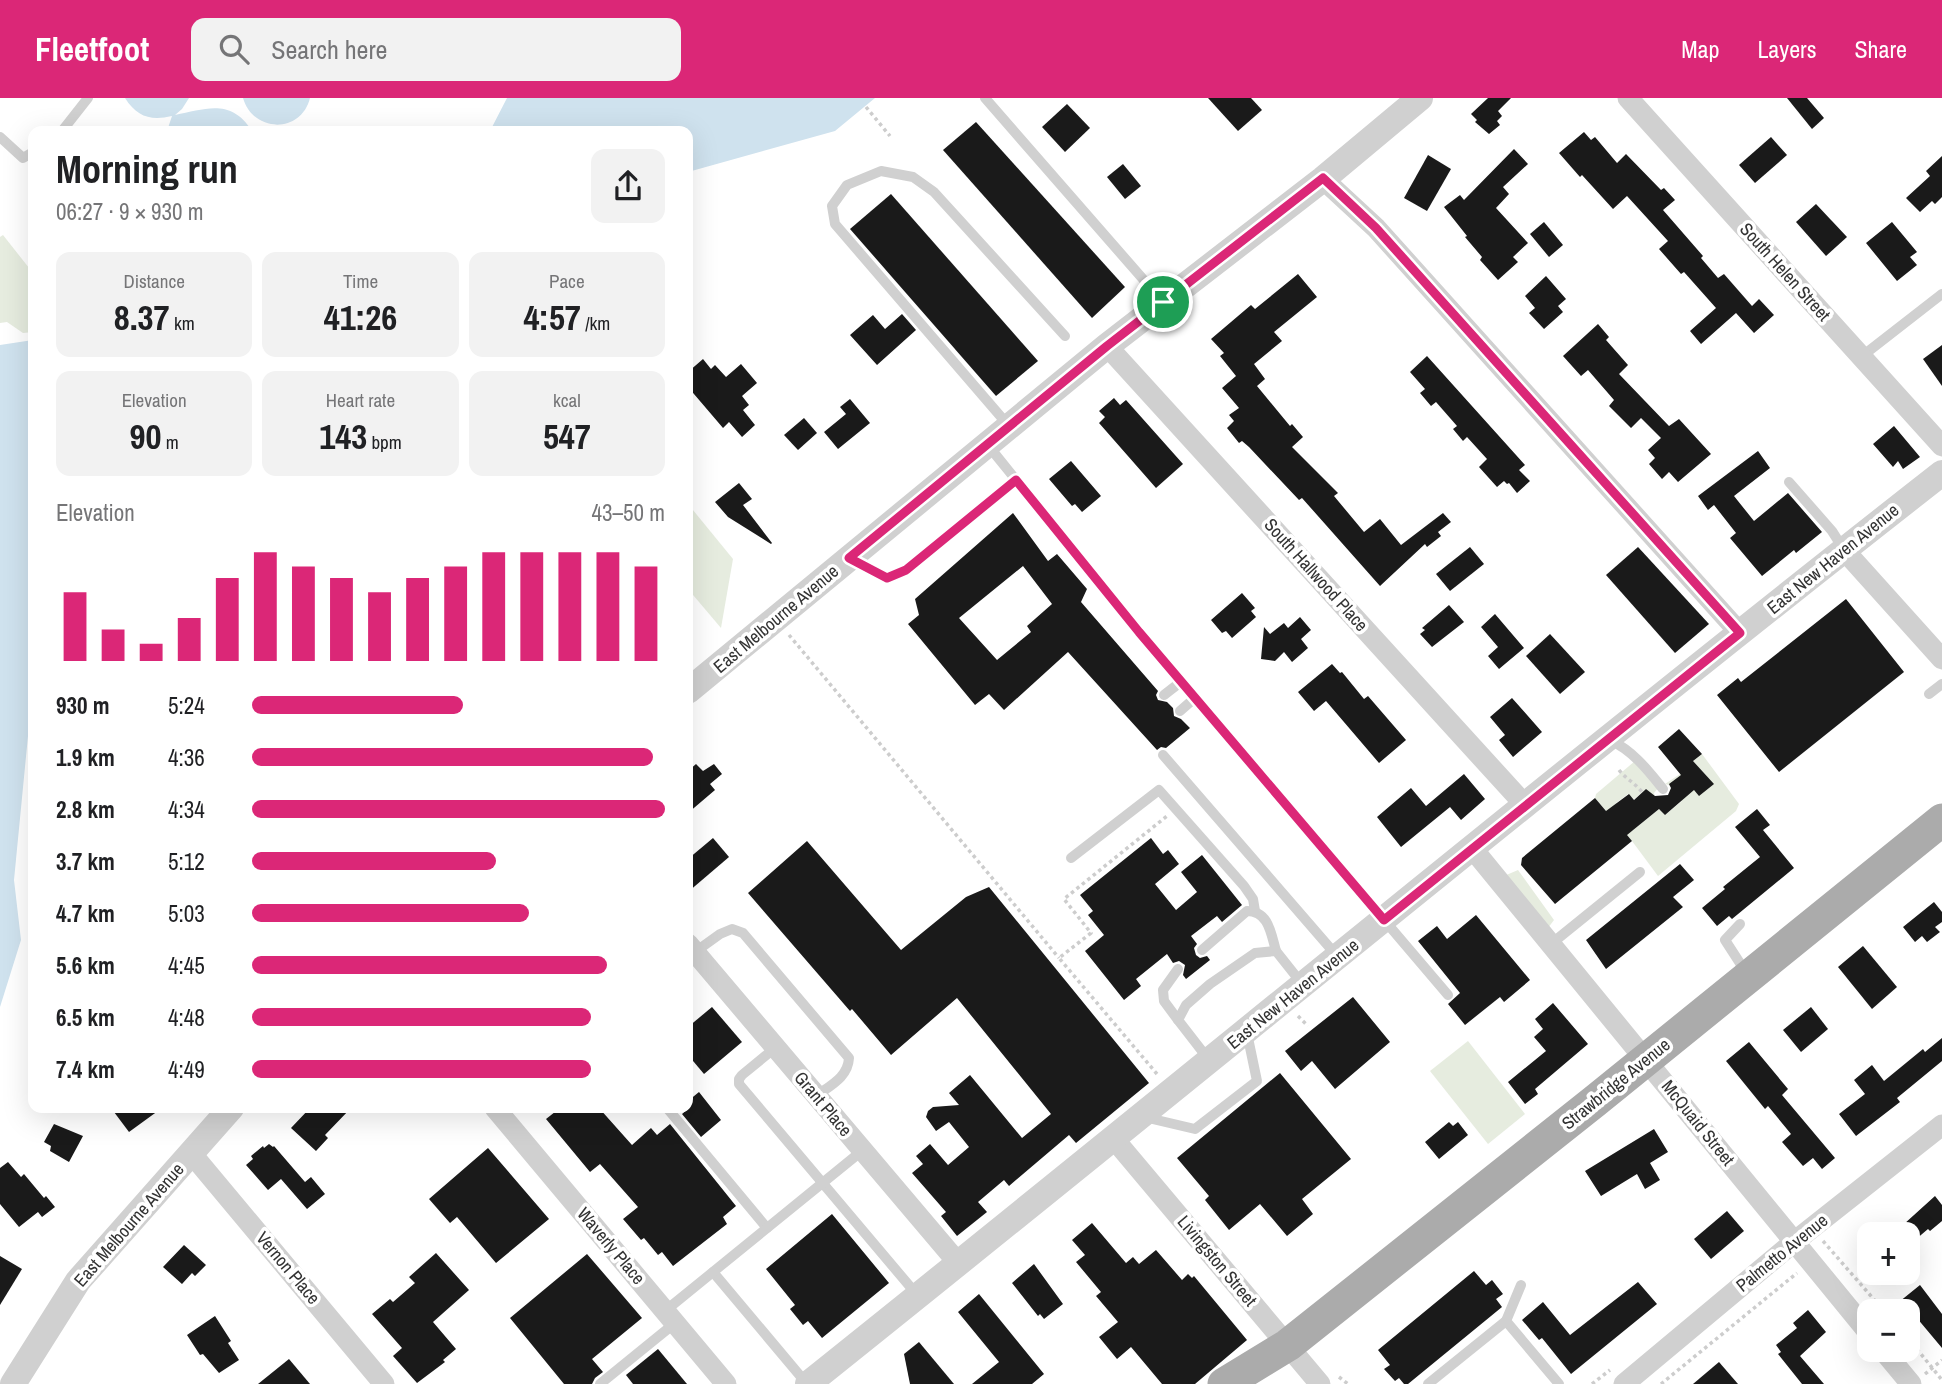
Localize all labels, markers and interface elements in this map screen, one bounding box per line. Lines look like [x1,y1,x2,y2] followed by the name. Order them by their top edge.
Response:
[191,18,681,81] search box
[35,27,149,71] text: Fleetfoot
[215,30,253,68] icon: search
[271,32,387,67] text: Search here
[1681,33,1719,65] text: Map
[1757,33,1816,65] text: Layers
[1854,33,1907,65] text: Share
[56,144,238,195] text: Morning run
[591,149,665,223] button: share
[56,196,203,227] text: 06:27 · 9 × 930 m
[1734,217,1836,326] street label: South Helen Street
[123,268,185,294] text: Distance
[343,268,378,294] text: Time
[549,268,585,294] text: Pace
[1133,272,1193,332] pin
[1144,283,1182,321] icon: arrive
[114,294,170,341] text: 8.37
[324,294,397,341] text: 41:26
[523,294,581,341] text: 4:57
[170,310,195,336] text: km
[581,310,610,336] text: /km
[122,387,187,413] text: Elevation
[326,387,395,413] text: Heart rate
[553,387,581,413] text: kcal
[130,413,161,460] text: 90
[319,413,367,460] text: 143
[543,413,591,460] text: 547
[161,429,179,455] text: m
[367,429,402,455] text: bpm
[56,497,135,528] text: Elevation
[592,497,665,528] text: 43–50 m
[1761,498,1904,620] street label: East New Haven Avenue
[1259,513,1374,637] street label: South Hallwood Place
[708,559,844,678] street label: East Melbourne Avenue
[56,690,109,721] text: 930 m
[168,690,205,721] text: 5:24
[56,742,115,773] text: 1.9 km
[168,742,205,773] text: 4:36
[56,794,115,825] text: 2.8 km
[168,794,205,825] text: 4:34
[56,846,115,877] text: 3.7 km
[168,846,205,877] text: 5:12
[56,898,115,929] text: 4.7 km
[168,898,205,929] text: 5:03
[1221,933,1364,1055] street label: East New Haven Avenue
[56,950,115,981] text: 5.6 km
[168,950,205,981] text: 4:45
[56,1002,115,1033] text: 6.5 km
[168,1002,205,1033] text: 4:48
[1556,1032,1675,1135] street label: Strawbridge Avenue
[56,1054,115,1085] text: 7.4 km
[168,1054,205,1085] text: 4:49
[789,1066,858,1142] street label: Grant Place
[1656,1075,1741,1171] street label: McQuaid Street
[68,1157,189,1292] street label: East Melbourne Avenue
[572,1202,651,1290] street label: Waverly Place
[1731,1208,1833,1297] street label: Palmetto Avenue
[1172,1210,1263,1311] street label: Livingston Street
[1857,1222,1920,1362] map controls
[1857,1222,1920,1285] button: +
[251,1226,326,1309] street label: Vernon Place
[1857,1299,1920,1362] button: −

